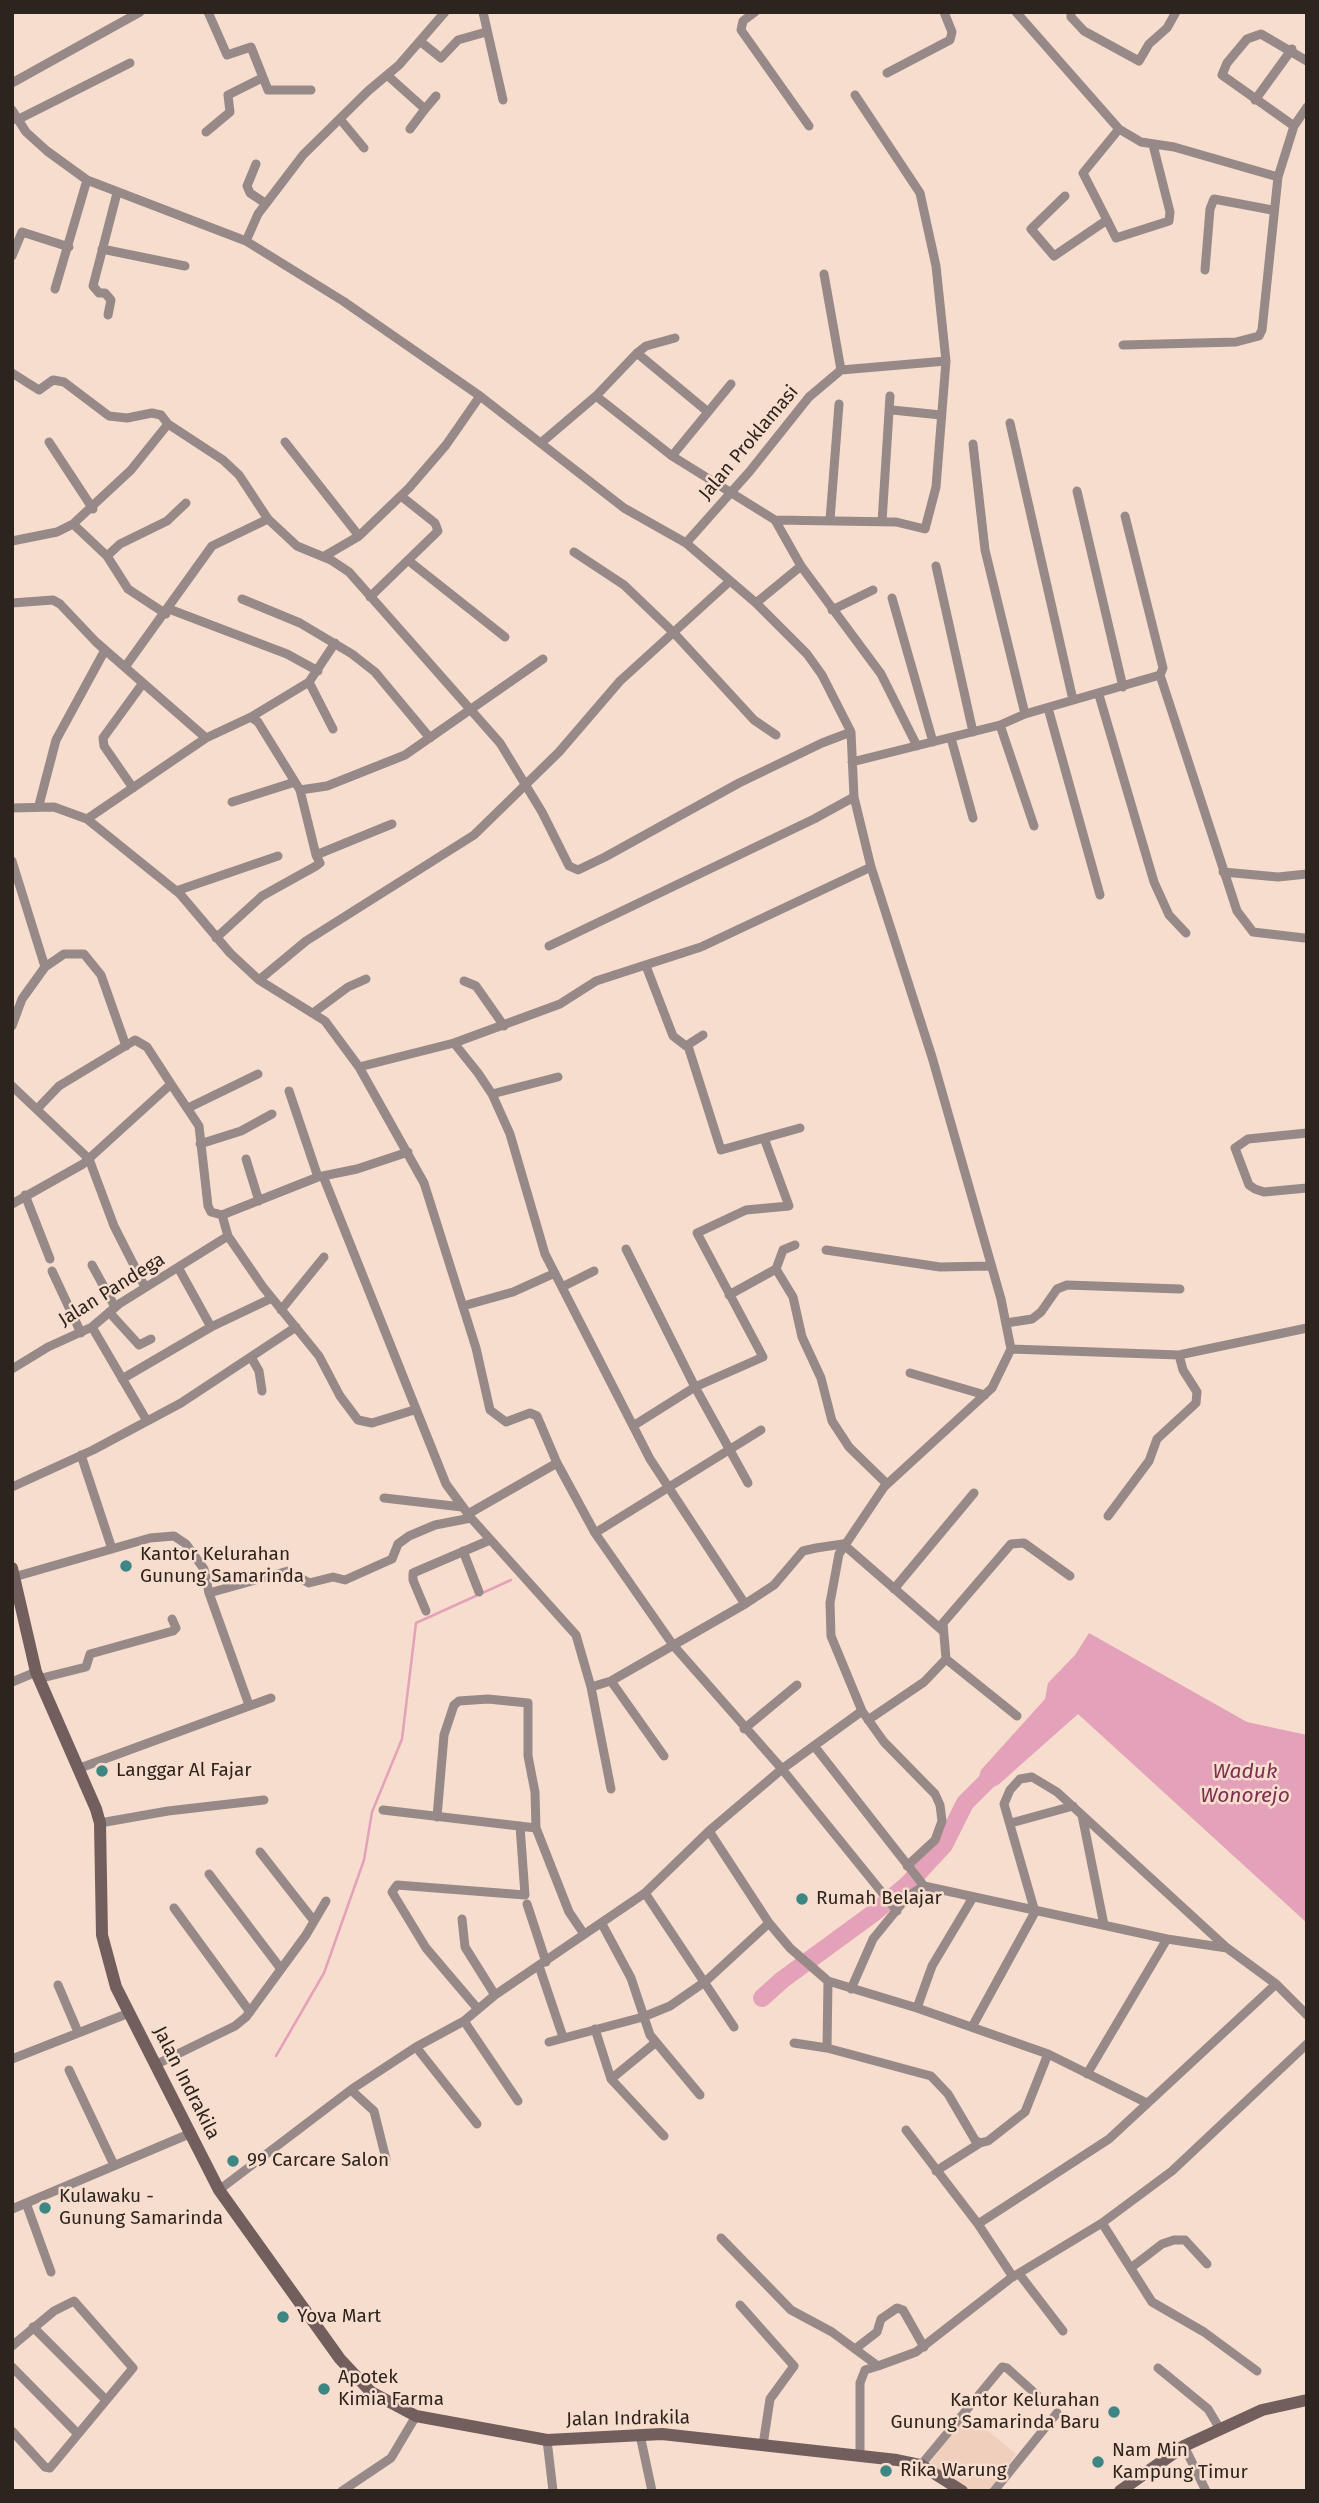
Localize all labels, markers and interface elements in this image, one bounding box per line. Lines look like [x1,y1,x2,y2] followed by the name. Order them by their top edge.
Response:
[694,381,804,505] street label: Jalan Proklamasi
[55,1248,169,1332] street label: Jalan Pandega
[140,1544,304,1588] place label: Kantor Kelurahan Gunung Samarinda
[118,1558,134,1574] marker: Kantor Kelurahan Gunung Samarinda
[1200,1759,1290,1809] water label: Waduk Wonorejo
[116,1760,252,1782] place label: Langgar Al Fajar
[94,1763,110,1779] marker: Langgar Al Fajar
[816,1888,942,1910] place label: Rumah Belajar
[794,1891,810,1907] marker: Rumah Belajar
[148,2023,224,2143] street label: Jalan Indrakila
[247,2150,389,2172] place label: 99 Carcare Salon
[225,2153,241,2169] marker: 99 Carcare Salon
[59,2186,223,2230] place label: Kulawaku - Gunung Samarinda
[37,2200,53,2216] marker: Kulawaku - Gunung Samarinda
[297,2306,381,2328] place label: Yova Mart
[275,2309,291,2325] marker: Yova Mart
[338,2367,444,2411] place label: Apotek Kimia Farma
[316,2381,332,2397] marker: Apotek Kimia Farma
[891,2390,1100,2434] place label: Kantor Kelurahan Gunung Samarinda Baru
[1106,2404,1122,2420] marker: Kantor Kelurahan Gunung Samarinda Baru
[566,2407,690,2431] street label: Jalan Indrakila
[1112,2440,1248,2484] place label: Nam Min Kampung Timur
[1090,2454,1106,2470] marker: Nam Min Kampung Timur
[900,2460,1007,2482] place label: Rika Warung
[878,2463,894,2479] marker: Rika Warung

